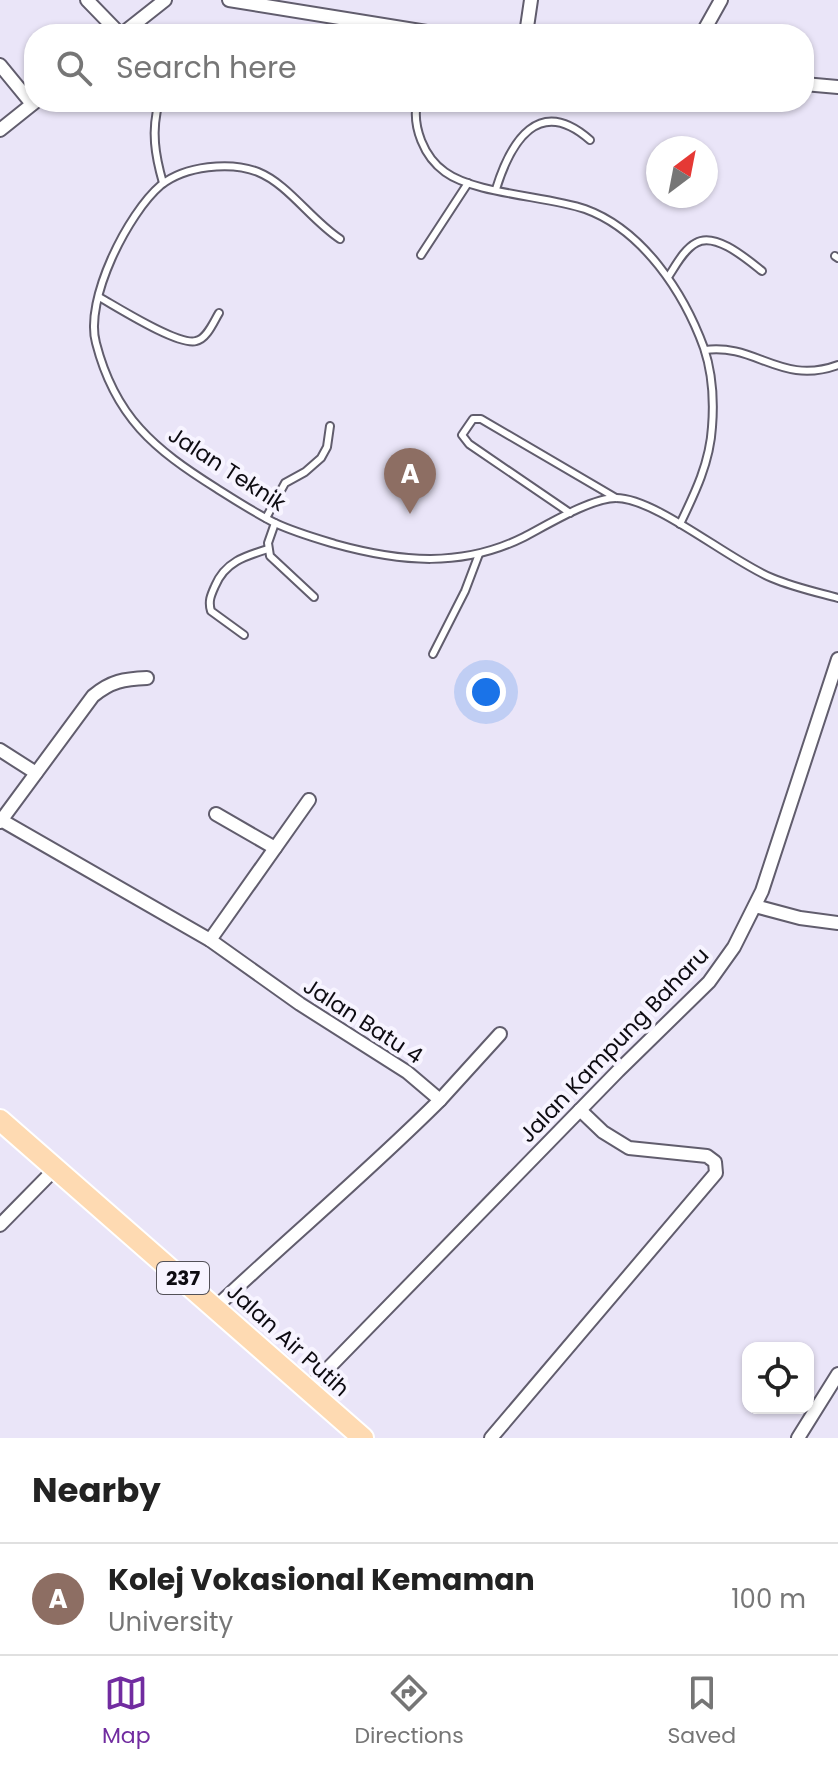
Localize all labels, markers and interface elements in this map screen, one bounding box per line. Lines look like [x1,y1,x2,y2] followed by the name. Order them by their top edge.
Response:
[24,24,814,112] search box
[52,46,96,90] icon: search
[116,46,297,89] text: Search here
[646,136,718,208] north arrow
[162,419,292,519] street label: Jalan Teknik
[384,448,436,514] pin: A
[466,672,506,712] your location
[512,940,716,1150] street label: Jalan Kampung Baharu
[297,971,429,1071] street label: Jalan Batu 4
[157,1262,209,1294] road number: 237
[220,1276,356,1404] street label: Jalan Air Putih
[742,1342,814,1414] map controls
[742,1342,814,1414] button: locate
[32,1466,161,1514] text: Nearby
[108,1558,535,1601] text: Kolej Vokasional Kemaman
[48,1581,68,1617] text: A
[731,1581,806,1617] text: 100 m
[108,1604,233,1640] text: University
[102,1671,151,1752] tab: Map
[354,1671,464,1752] tab: Directions
[667,1671,736,1752] tab: Saved

